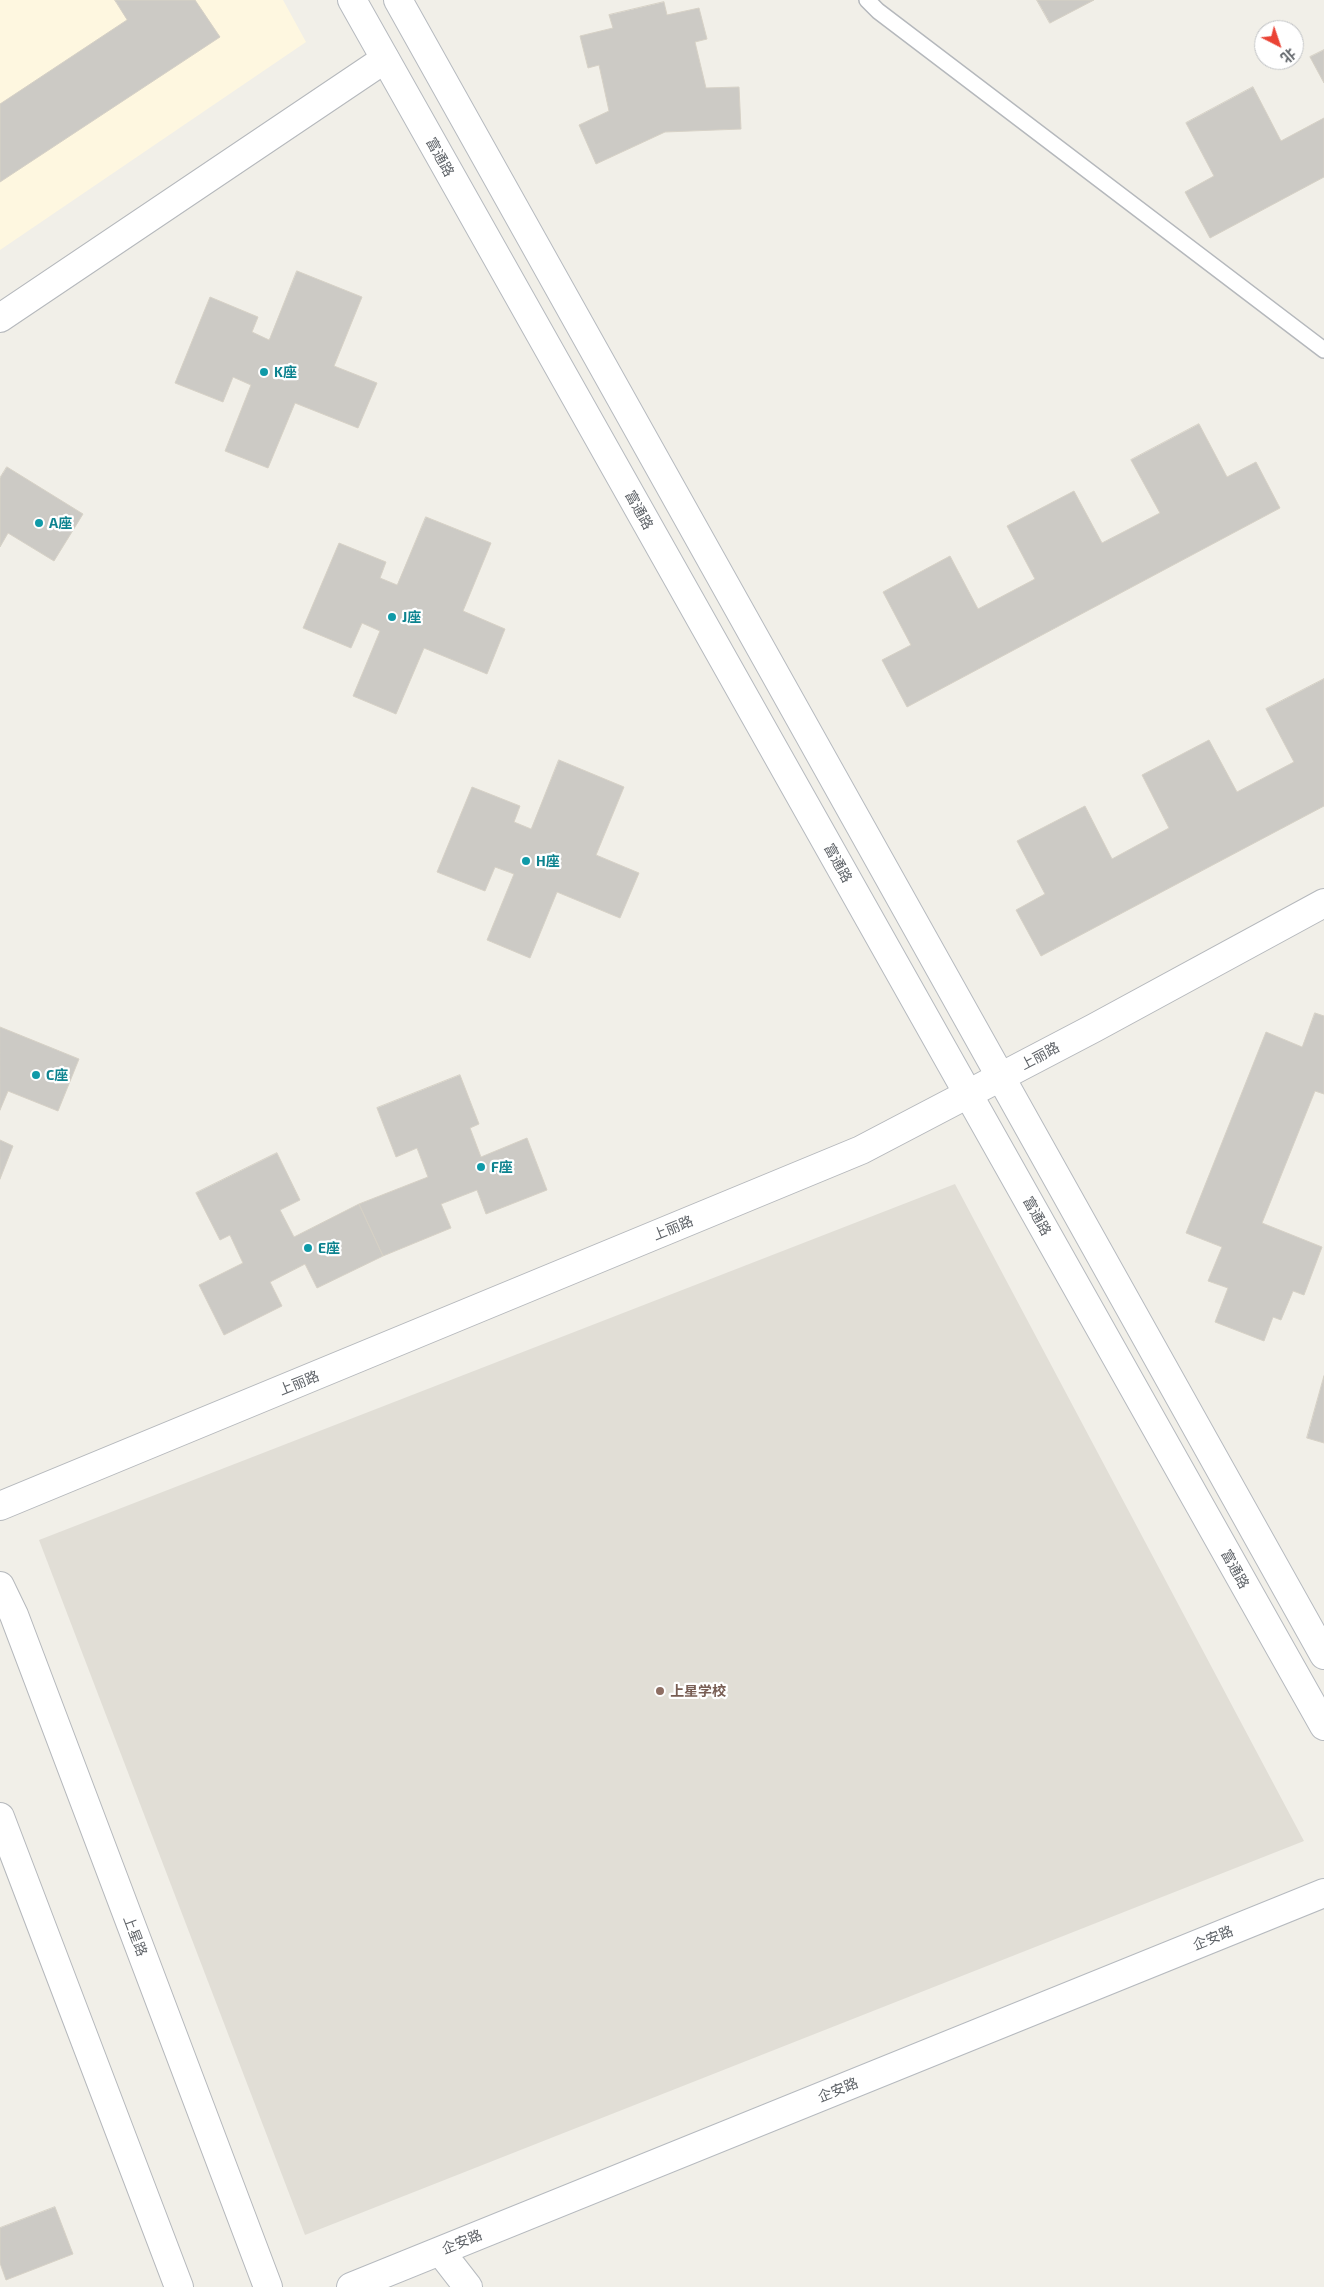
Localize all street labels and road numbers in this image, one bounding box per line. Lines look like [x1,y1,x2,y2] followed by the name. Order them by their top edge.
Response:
[422,135,458,179] street label: 富通路
[621,488,657,532] street label: 富通路
[820,841,856,885] street label: 富通路
[1018,1039,1062,1073] street label: 上丽路
[1019,1194,1055,1238] street label: 富通路
[650,1212,696,1244] street label: 上丽路
[276,1367,322,1399] street label: 上丽路
[1217,1547,1253,1591] street label: 富通路
[120,1913,150,1959] street label: 上星路
[1190,1922,1236,1954] street label: 企安路
[815,2074,861,2106] street label: 企安路
[439,2226,485,2258] street label: 企安路

